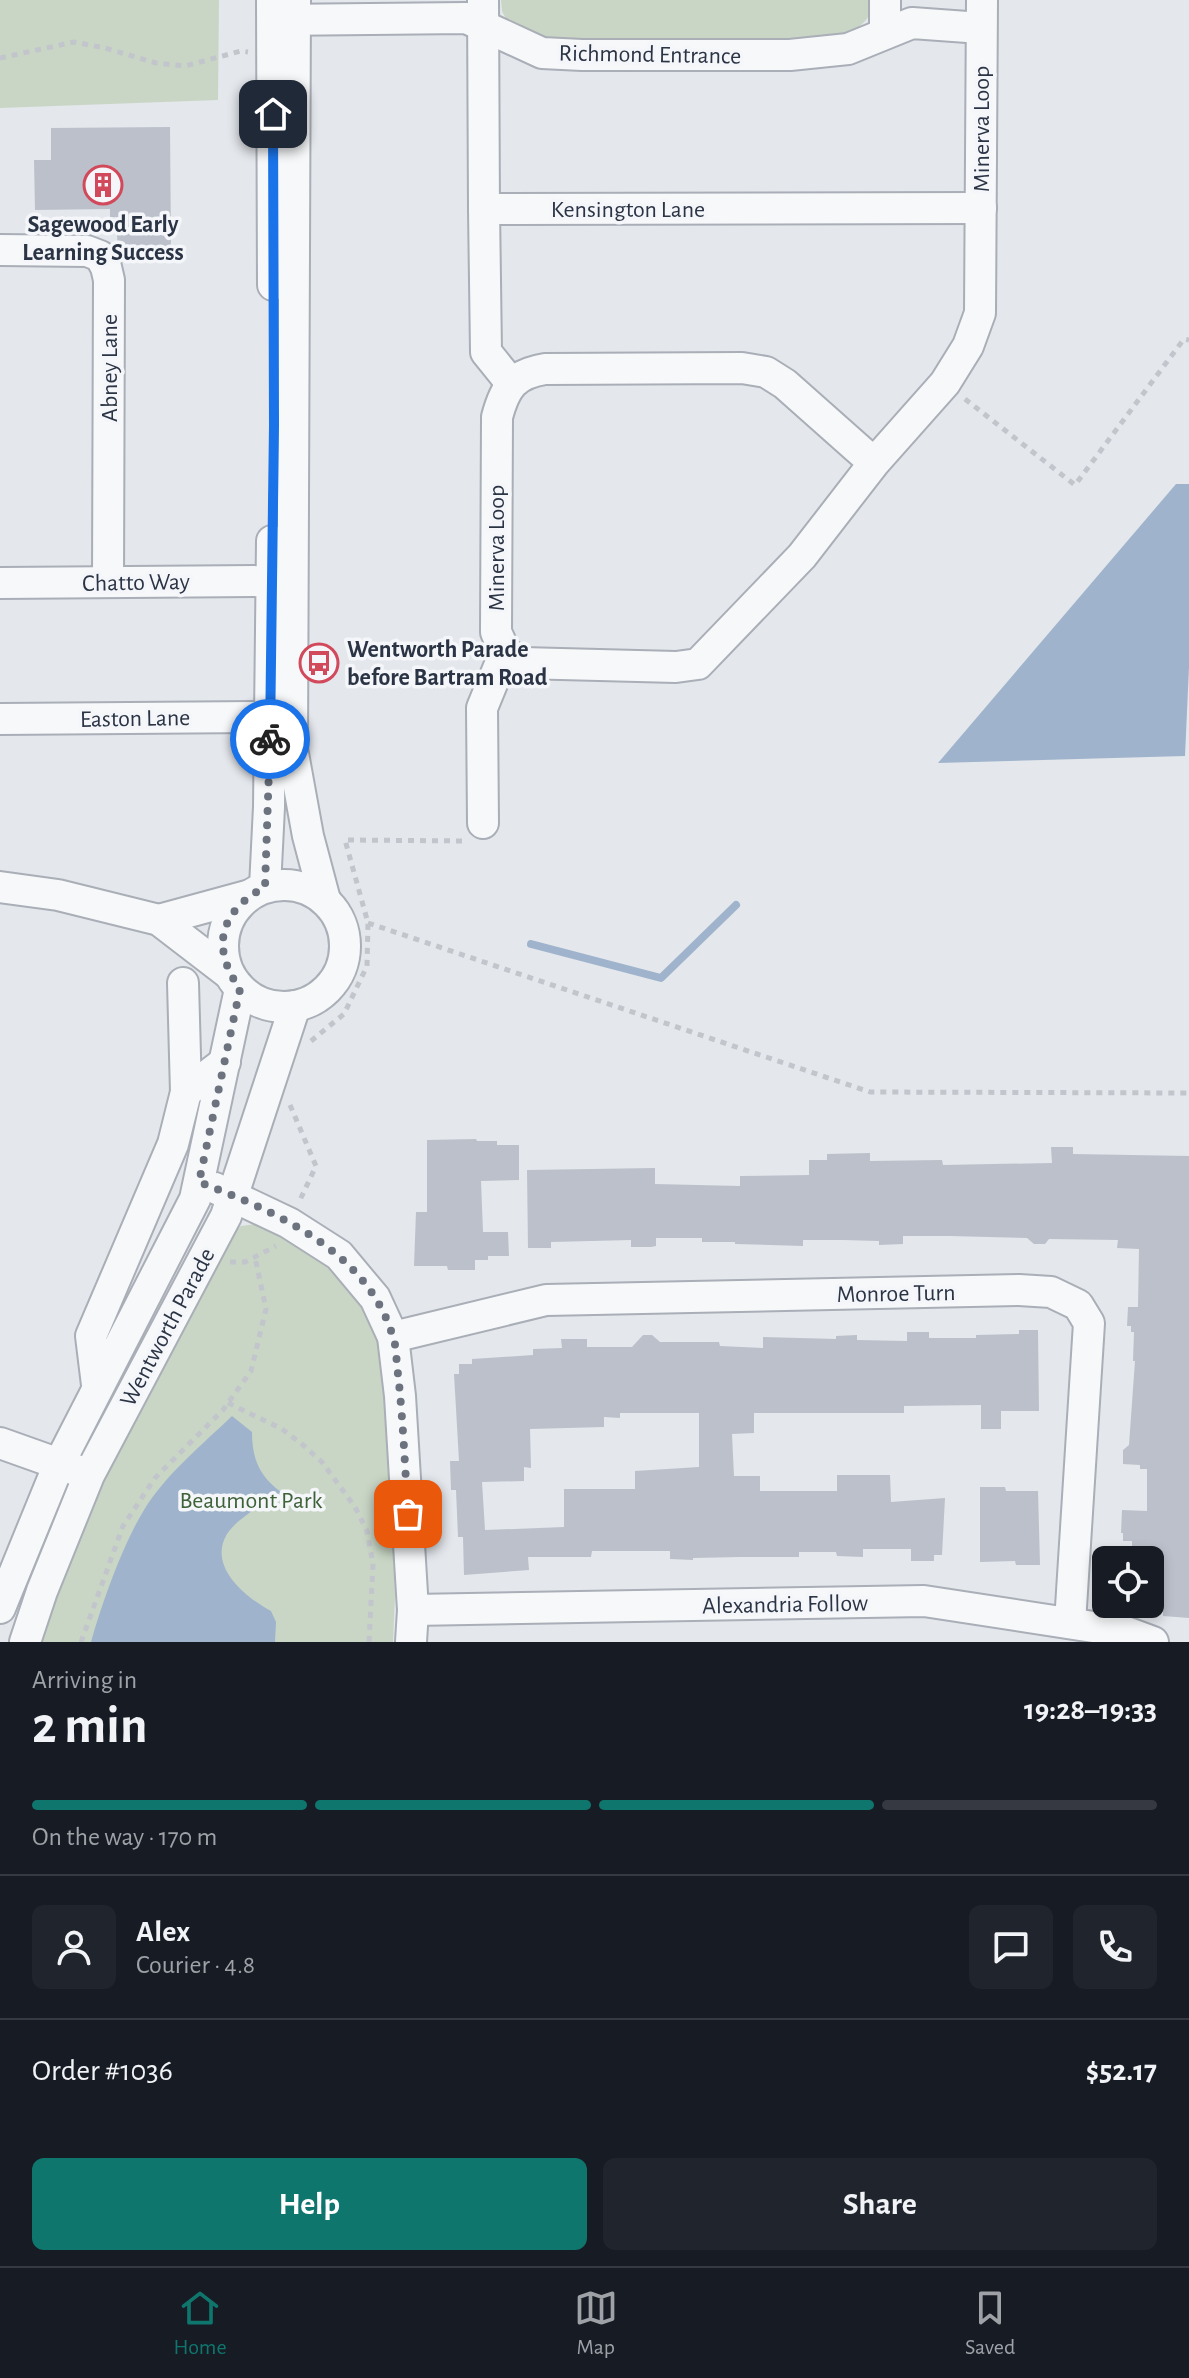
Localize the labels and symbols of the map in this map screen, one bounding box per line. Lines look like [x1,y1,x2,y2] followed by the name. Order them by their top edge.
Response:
[559,41,741,69] street label: Richmond Entrance
[970,66,994,192] street label: Minerva Loop
[239,80,307,148] pin
[82,164,124,206] building icon: Sagewood Early Learning Success
[551,198,705,222] street label: Kensington Lane
[22,213,184,265] place label: Sagewood Early Learning Success
[98,314,122,422] street label: Abney Lane
[485,485,509,611] street label: Minerva Loop
[82,570,190,596] street label: Chatto Way
[347,638,548,690] place label: Wentworth Parade before Bartram Road
[298,642,340,684] bus stop icon: Wentworth Parade before Bartram Road
[230,699,310,779] courier
[80,706,190,732] street label: Easton Lane
[116,1244,220,1411] street label: Wentworth Parade
[836,1281,956,1307] street label: Monroe Turn
[374,1480,442,1548] pin
[180,1489,323,1513] park label: Beaumont Park
[702,1592,868,1618] street label: Alexandria Follow

